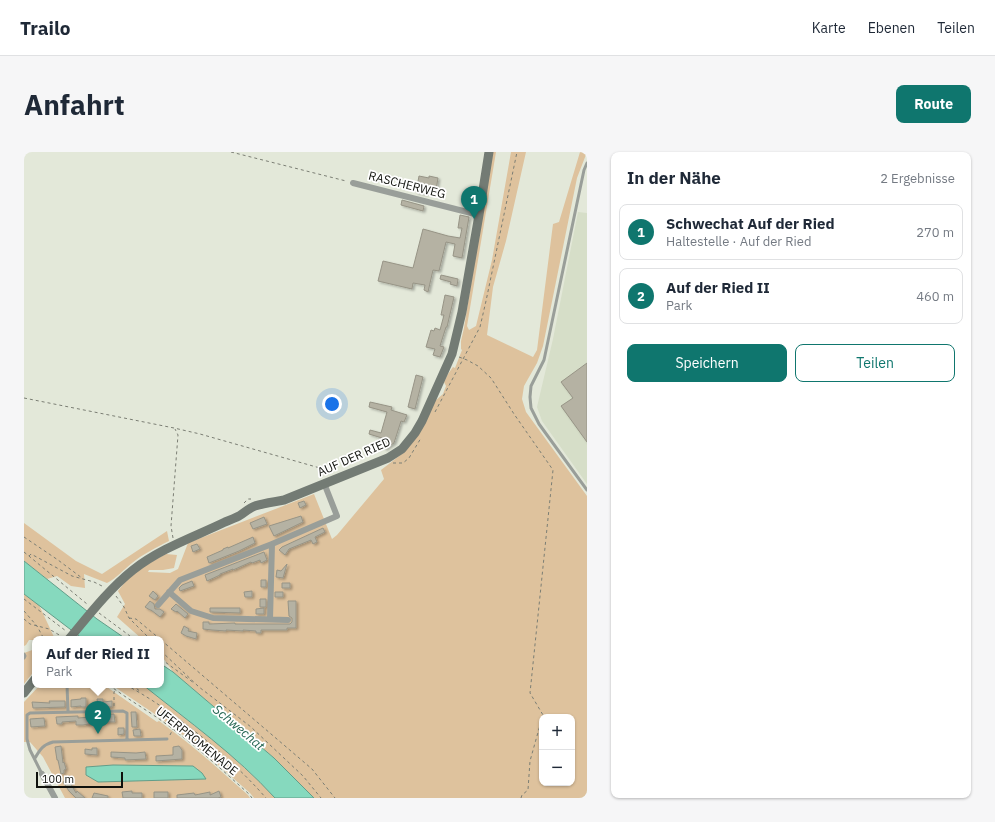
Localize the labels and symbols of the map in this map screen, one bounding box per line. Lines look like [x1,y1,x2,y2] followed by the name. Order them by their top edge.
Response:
[367,168,447,201] street label: RASCHERWEG
[461,186,487,219] pin: 1
[322,394,342,414] your location
[315,434,393,479] street label: AUF DER RIED
[85,701,111,734] pin: 2
[209,701,269,755] water label: Schwechat
[153,703,241,778] street label: UFERPROMENADE
[36,770,123,789] scale bar

